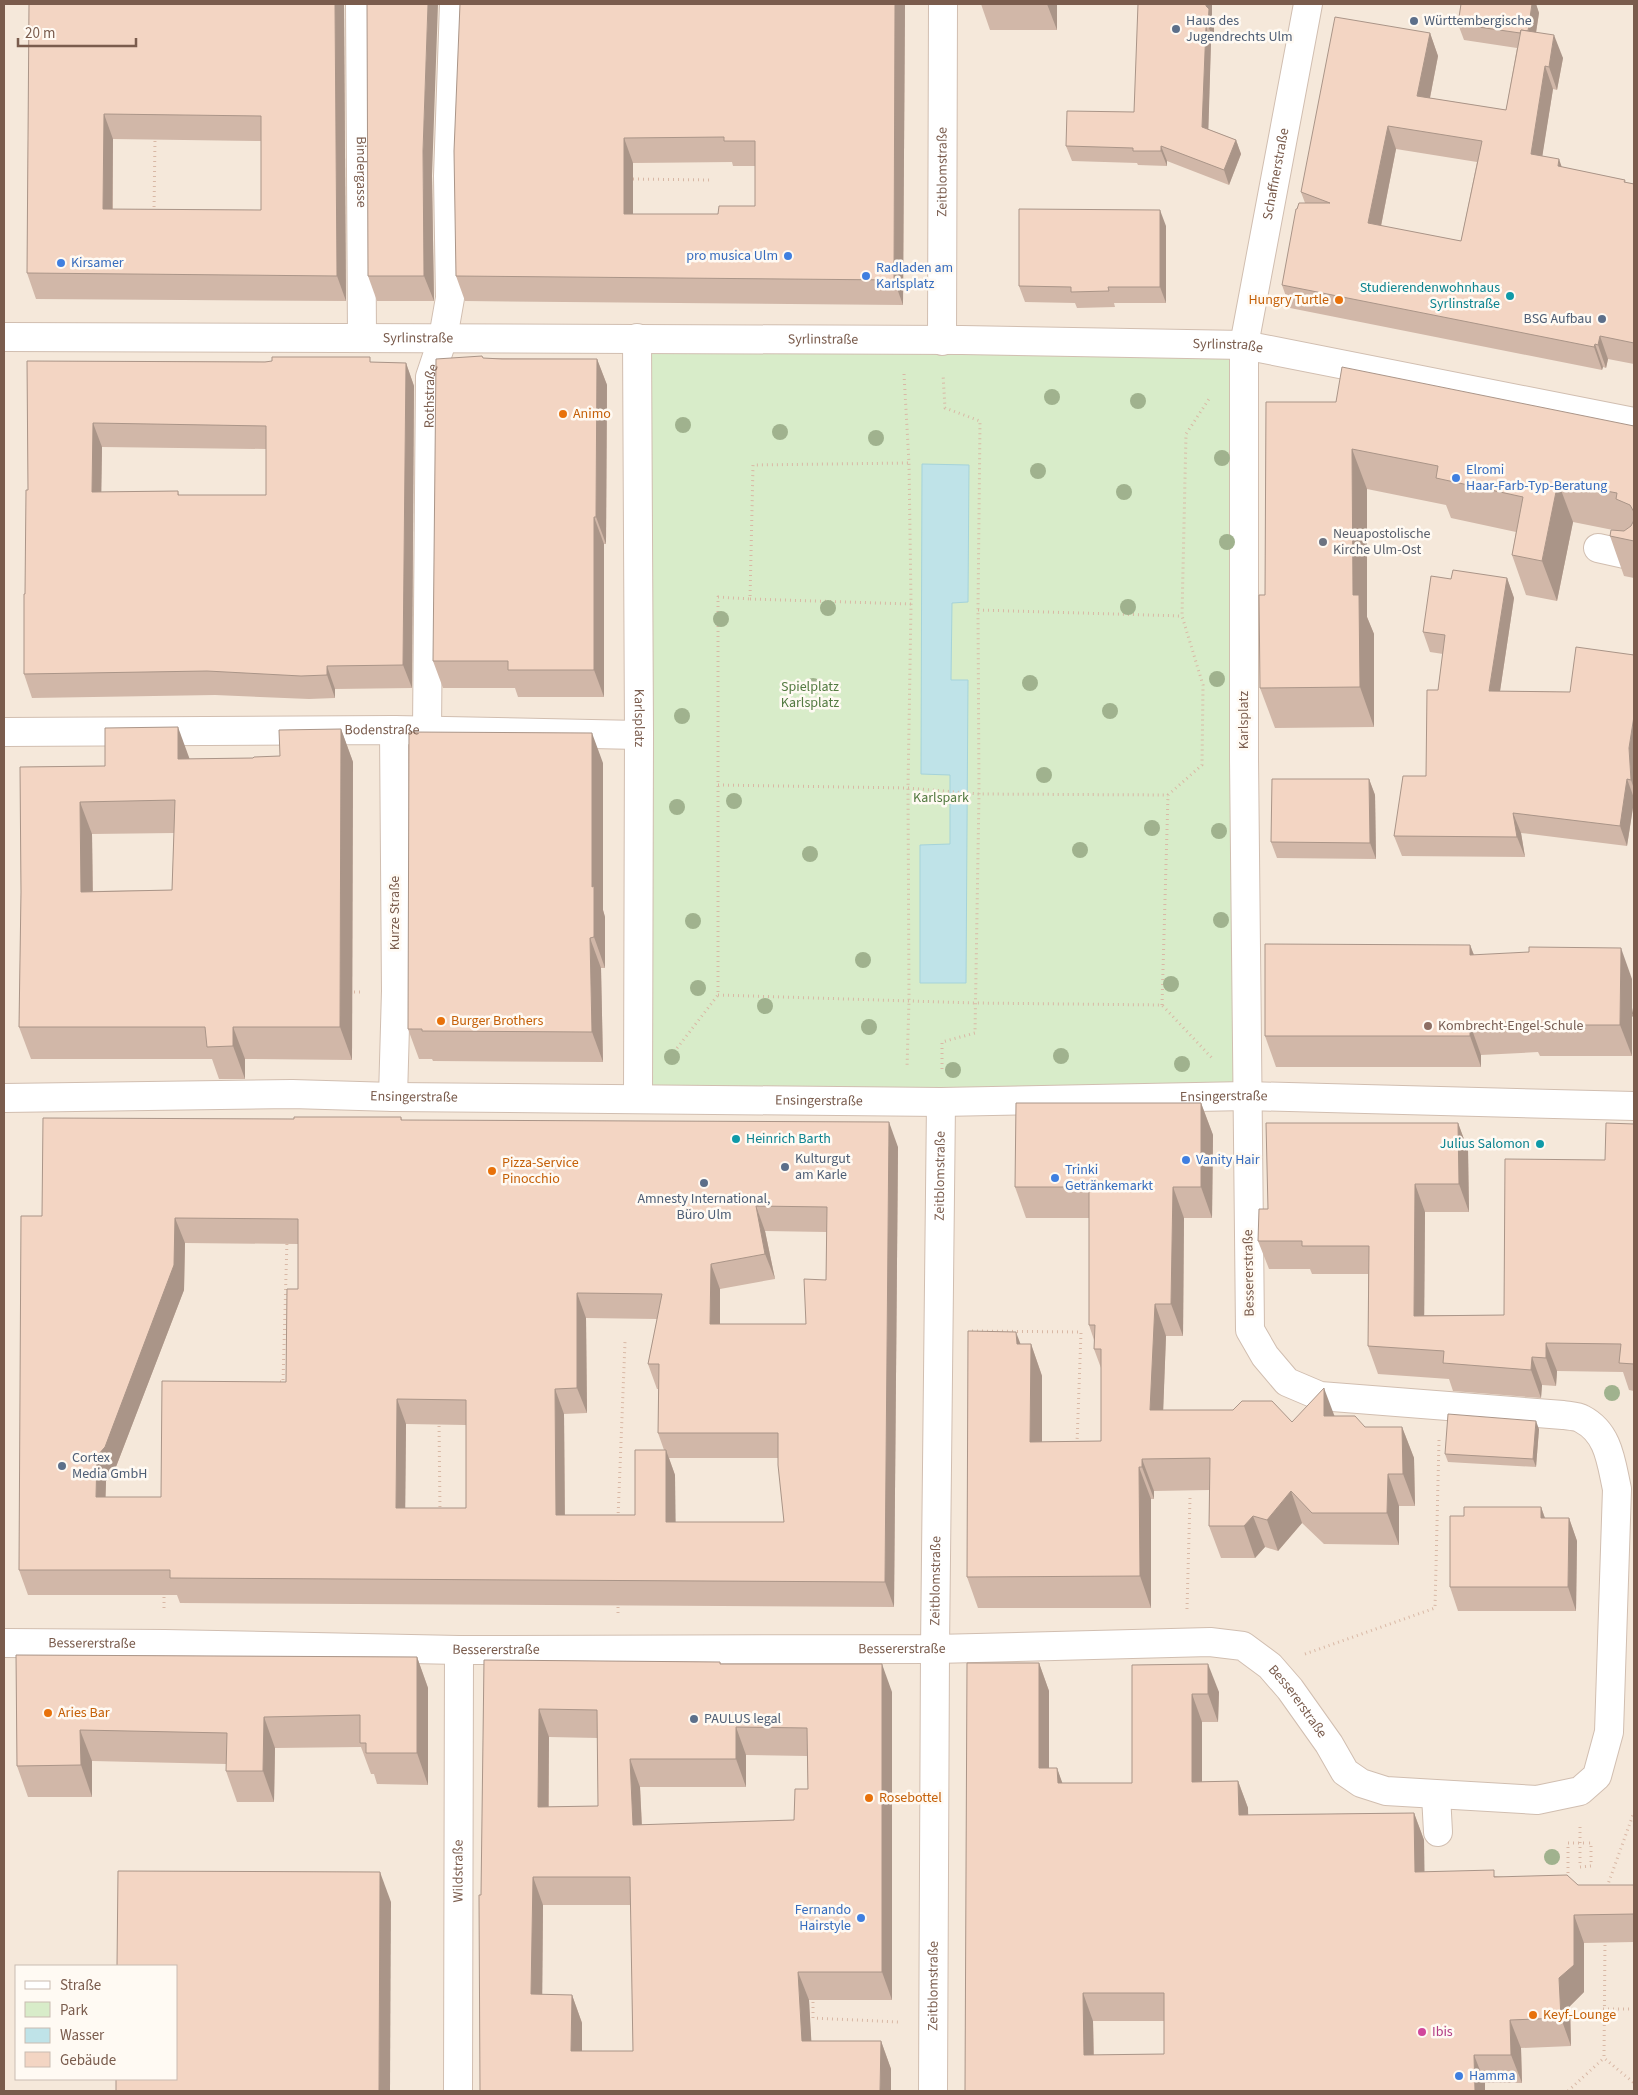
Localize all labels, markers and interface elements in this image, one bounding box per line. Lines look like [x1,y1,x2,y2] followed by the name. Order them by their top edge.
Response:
[1186,11,1293,47] place label: Haus des Jugendrechts Ulm
[1424,11,1532,31] place label: Württembergische
[18,15,135,47] scale bar
[1408,15,1420,27] marker: Württembergische
[25,23,55,44] text: 20 m
[1170,23,1182,35] marker: Haus des Jugendrechts Ulm
[1258,126,1295,222] street label: Schaffnerstraße
[932,127,953,217] street label: Zeitblomstraße
[351,136,371,208] street label: Bindergasse
[686,246,778,266] place label: pro musica Ulm
[782,250,794,262] marker: pro musica Ulm
[71,253,124,273] place label: Kirsamer
[55,257,67,269] marker: Kirsamer
[876,258,953,294] place label: Radladen am Karlsplatz
[860,270,872,282] marker: Radladen am Karlsplatz
[1360,278,1500,314] place label: Studierendenwohnhaus Syrlinstraße
[1248,290,1329,310] place label: Hungry Turtle
[1504,290,1516,302] marker: Studierendenwohnhaus Syrlinstraße
[1333,294,1345,306] marker: Hungry Turtle
[1524,309,1592,329] place label: BSG Aufbau
[1596,313,1608,325] marker: BSG Aufbau
[383,328,453,348] street label: Syrlinstraße
[788,329,858,350] street label: Syrlinstraße
[1193,334,1265,359] street label: Syrlinstraße
[420,361,444,428] street label: Rothstraße
[573,404,611,424] place label: Animo
[557,408,569,420] marker: Animo
[1466,460,1607,496] place label: Elromi Haar-Farb-Typ-Beratung
[1450,472,1462,484] marker: Elromi Haar-Farb-Typ-Beratung
[1333,524,1431,560] place label: Neuapostolische Kirche Ulm-Ost
[1317,536,1329,548] marker: Neuapostolische Kirche Ulm-Ost
[781,677,839,713] park label: Spielplatz Karlsplatz
[629,689,649,747] street label: Karlsplatz
[1234,691,1254,749] street label: Karlsplatz
[344,720,420,741] street label: Bodenstraße
[913,788,969,808] park label: Karlspark
[385,876,405,950] street label: Kurze Straße
[451,1011,543,1031] place label: Burger Brothers
[435,1015,447,1027] marker: Burger Brothers
[1438,1016,1584,1036] place label: Kombrecht-Engel-Schule
[1422,1020,1434,1032] marker: Kombrecht-Engel-Schule
[370,1086,458,1108] street label: Ensingerstraße
[1180,1086,1268,1107] street label: Ensingerstraße
[775,1090,863,1111] street label: Ensingerstraße
[746,1129,831,1149] place label: Heinrich Barth
[930,1131,951,1221] street label: Zeitblomstraße
[730,1133,742,1145] marker: Heinrich Barth
[1440,1134,1530,1154] place label: Julius Salomon
[1534,1138,1546,1150] marker: Julius Salomon
[795,1149,851,1185] place label: Kulturgut am Karle
[1196,1150,1260,1170] place label: Vanity Hair
[502,1153,579,1189] place label: Pizza-Service Pinocchio
[1180,1154,1192,1166] marker: Vanity Hair
[1065,1160,1153,1196] place label: Trinki Getränkemarkt
[779,1161,791,1173] marker: Kulturgut am Karle
[486,1165,498,1177] marker: Pizza-Service Pinocchio
[1049,1172,1061,1184] marker: Trinki Getränkemarkt
[698,1177,710,1189] marker: Amnesty International, Büro Ulm
[637,1189,771,1225] place label: Amnesty International, Büro Ulm
[1238,1229,1260,1317] street label: Bessererstraße
[72,1448,147,1484] place label: Cortex Media GmbH
[56,1460,68,1472] marker: Cortex Media GmbH
[925,1536,946,1626] street label: Zeitblomstraße
[48,1633,136,1654] street label: Bessererstraße
[858,1639,946,1659] street label: Bessererstraße
[452,1640,540,1660] street label: Bessererstraße
[1263,1660,1332,1742] street label: Bessererstraße
[58,1703,110,1723] place label: Aries Bar
[42,1707,54,1719] marker: Aries Bar
[704,1709,782,1729] place label: PAULUS legal
[688,1713,700,1725] marker: PAULUS legal
[879,1788,942,1808] place label: Rosebottel
[863,1792,875,1804] marker: Rosebottel
[448,1840,469,1902] street label: Wildstraße
[795,1900,851,1936] place label: Fernando Hairstyle
[855,1912,867,1924] marker: Fernando Hairstyle
[923,1941,944,2031] street label: Zeitblomstraße
[15,1965,178,2080] legend
[60,1975,101,1996] text: Straße
[60,2000,89,2021] text: Park
[1543,2005,1616,2025] place label: Keyf-Lounge
[1527,2009,1539,2021] marker: Keyf-Lounge
[1432,2022,1453,2042] place label: Ibis
[60,2025,105,2046] text: Wasser
[1416,2026,1428,2038] marker: Ibis
[60,2050,116,2071] text: Gebäude
[1469,2066,1515,2086] place label: Hamma
[1453,2070,1465,2082] marker: Hamma

